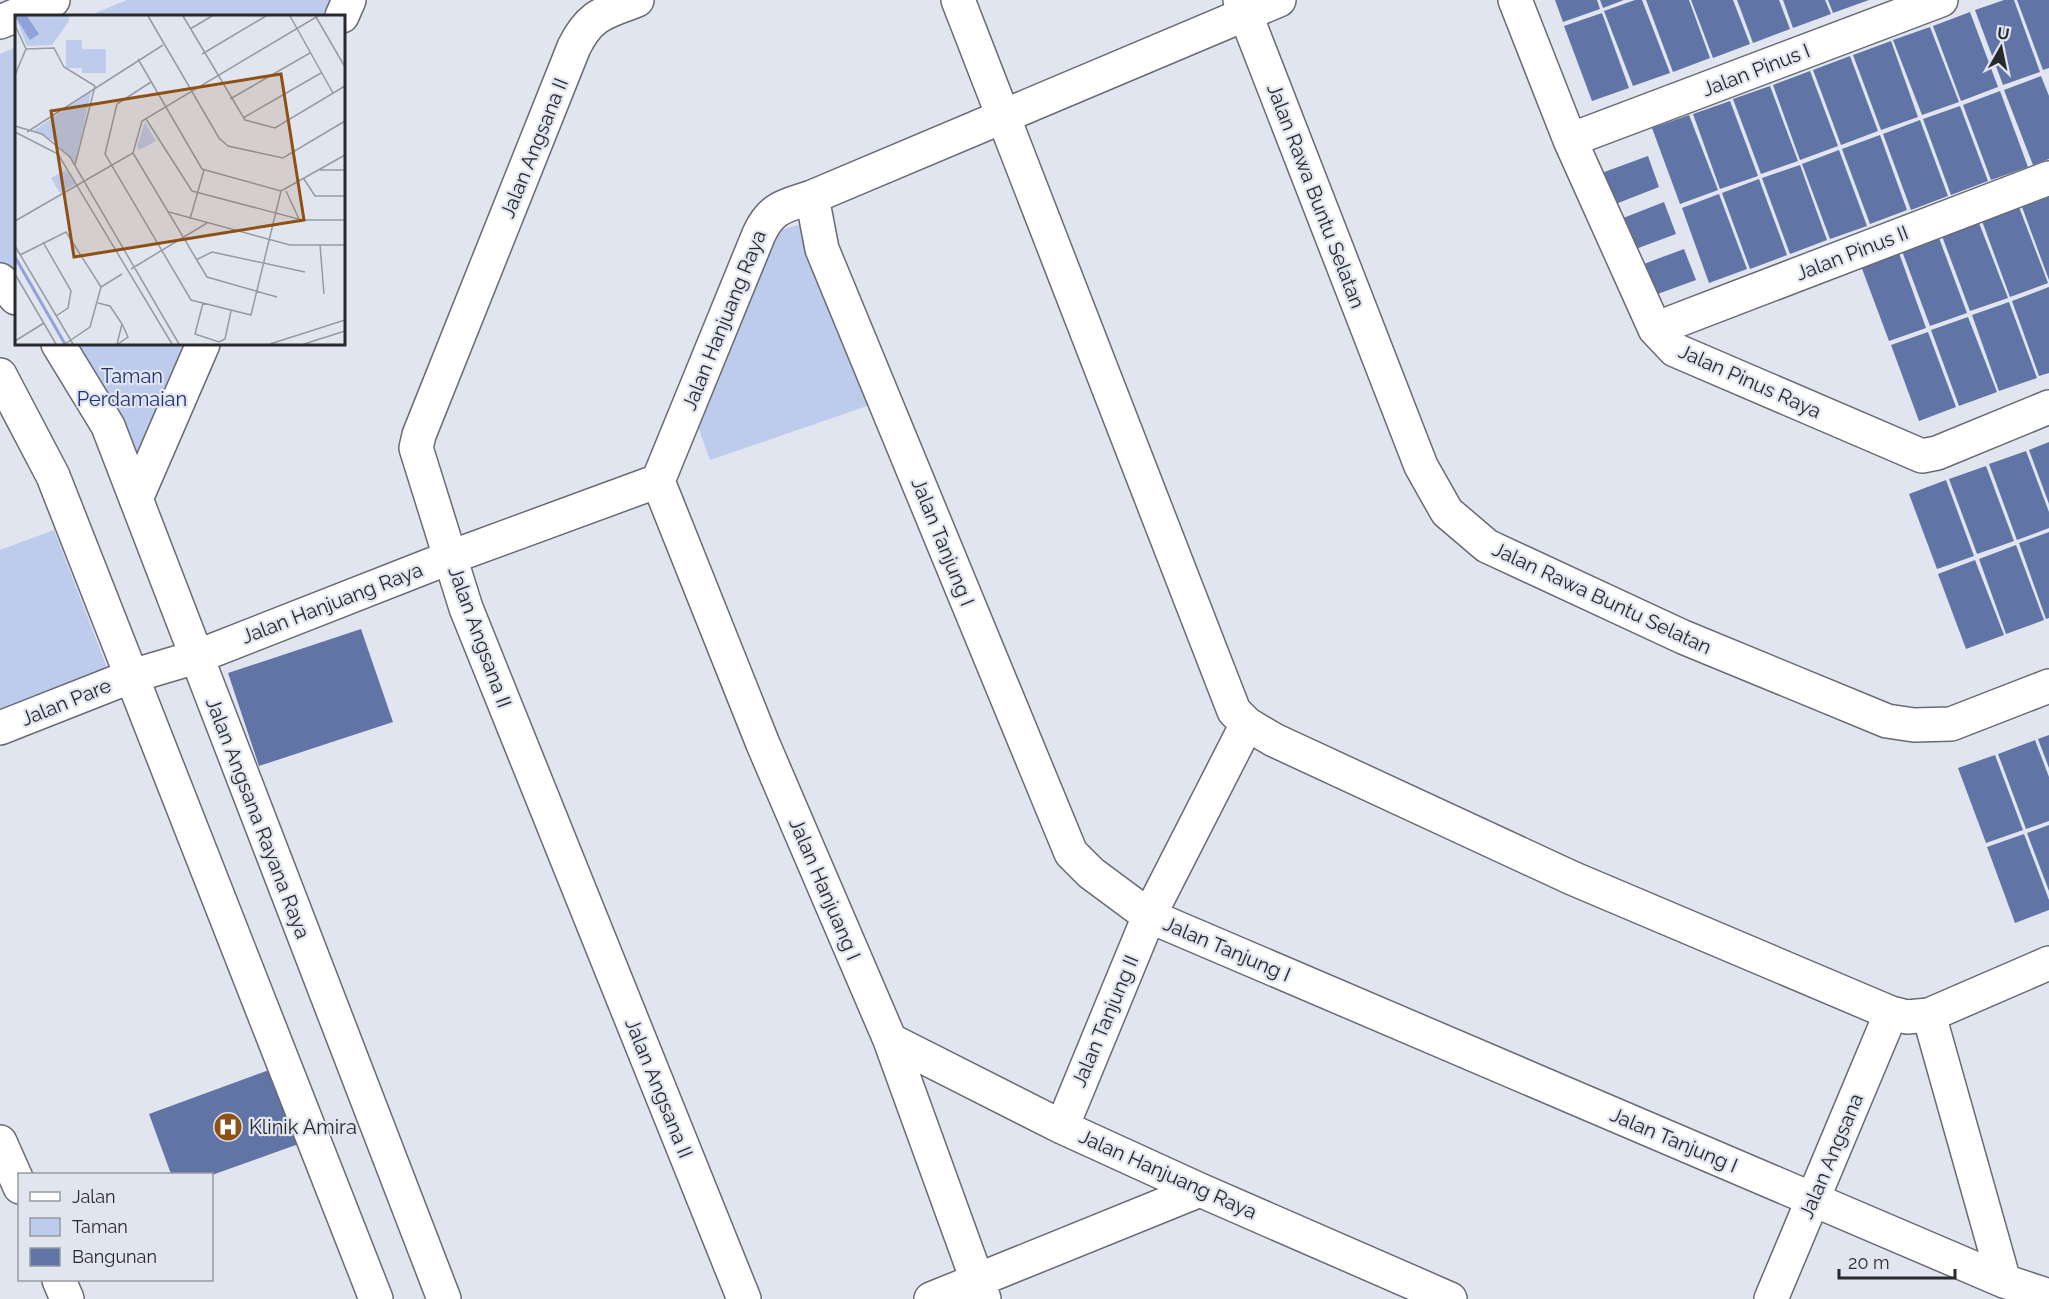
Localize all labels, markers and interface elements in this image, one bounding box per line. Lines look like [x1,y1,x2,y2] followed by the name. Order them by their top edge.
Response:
[15,15,345,345] inset map
[1971,18,2031,78] north arrow
[1996,23,2011,44] text: U
[1699,38,1813,102] street label: Jalan Pinus I
[495,75,573,221] street label: Jalan Angsana II
[1262,80,1370,312] street label: Jalan Rawa Buntu Selatan
[1792,221,1912,285] street label: Jalan Pinus II
[677,226,771,414] street label: Jalan Hanjuang Raya
[1675,339,1825,423] street label: Jalan Pinus Raya
[77,364,187,411] park label: Taman Perdamaian
[906,474,980,610] street label: Jalan Tanjung I
[1489,537,1715,659] street label: Jalan Rawa Buntu Selatan
[238,557,426,649] street label: Jalan Hanjuang Raya
[443,563,517,711] street label: Jalan Angsana II
[17,673,115,731] street label: Jalan Pare
[201,694,315,942] street label: Jalan Angsana Rayana Raya
[784,814,866,964] street label: Jalan Hanjuang I
[1160,911,1294,987] street label: Jalan Tanjung I
[1066,951,1144,1091] street label: Jalan Tanjung II
[620,1015,698,1161] street label: Jalan Angsana II
[1794,1090,1868,1222] street label: Jalan Angsana
[1607,1102,1741,1178] street label: Jalan Tanjung I
[212,1111,244,1143] hospital icon: Klinik Amira
[249,1115,357,1139] place label: Klinik Amira
[1075,1124,1261,1224] street label: Jalan Hanjuang Raya
[18,1173,213,1281] legend
[72,1186,116,1207] text: Jalan
[72,1216,128,1237] text: Taman
[1839,1242,1954,1280] scale bar
[72,1246,157,1267] text: Bangunan
[1848,1252,1890,1273] text: 20 m

